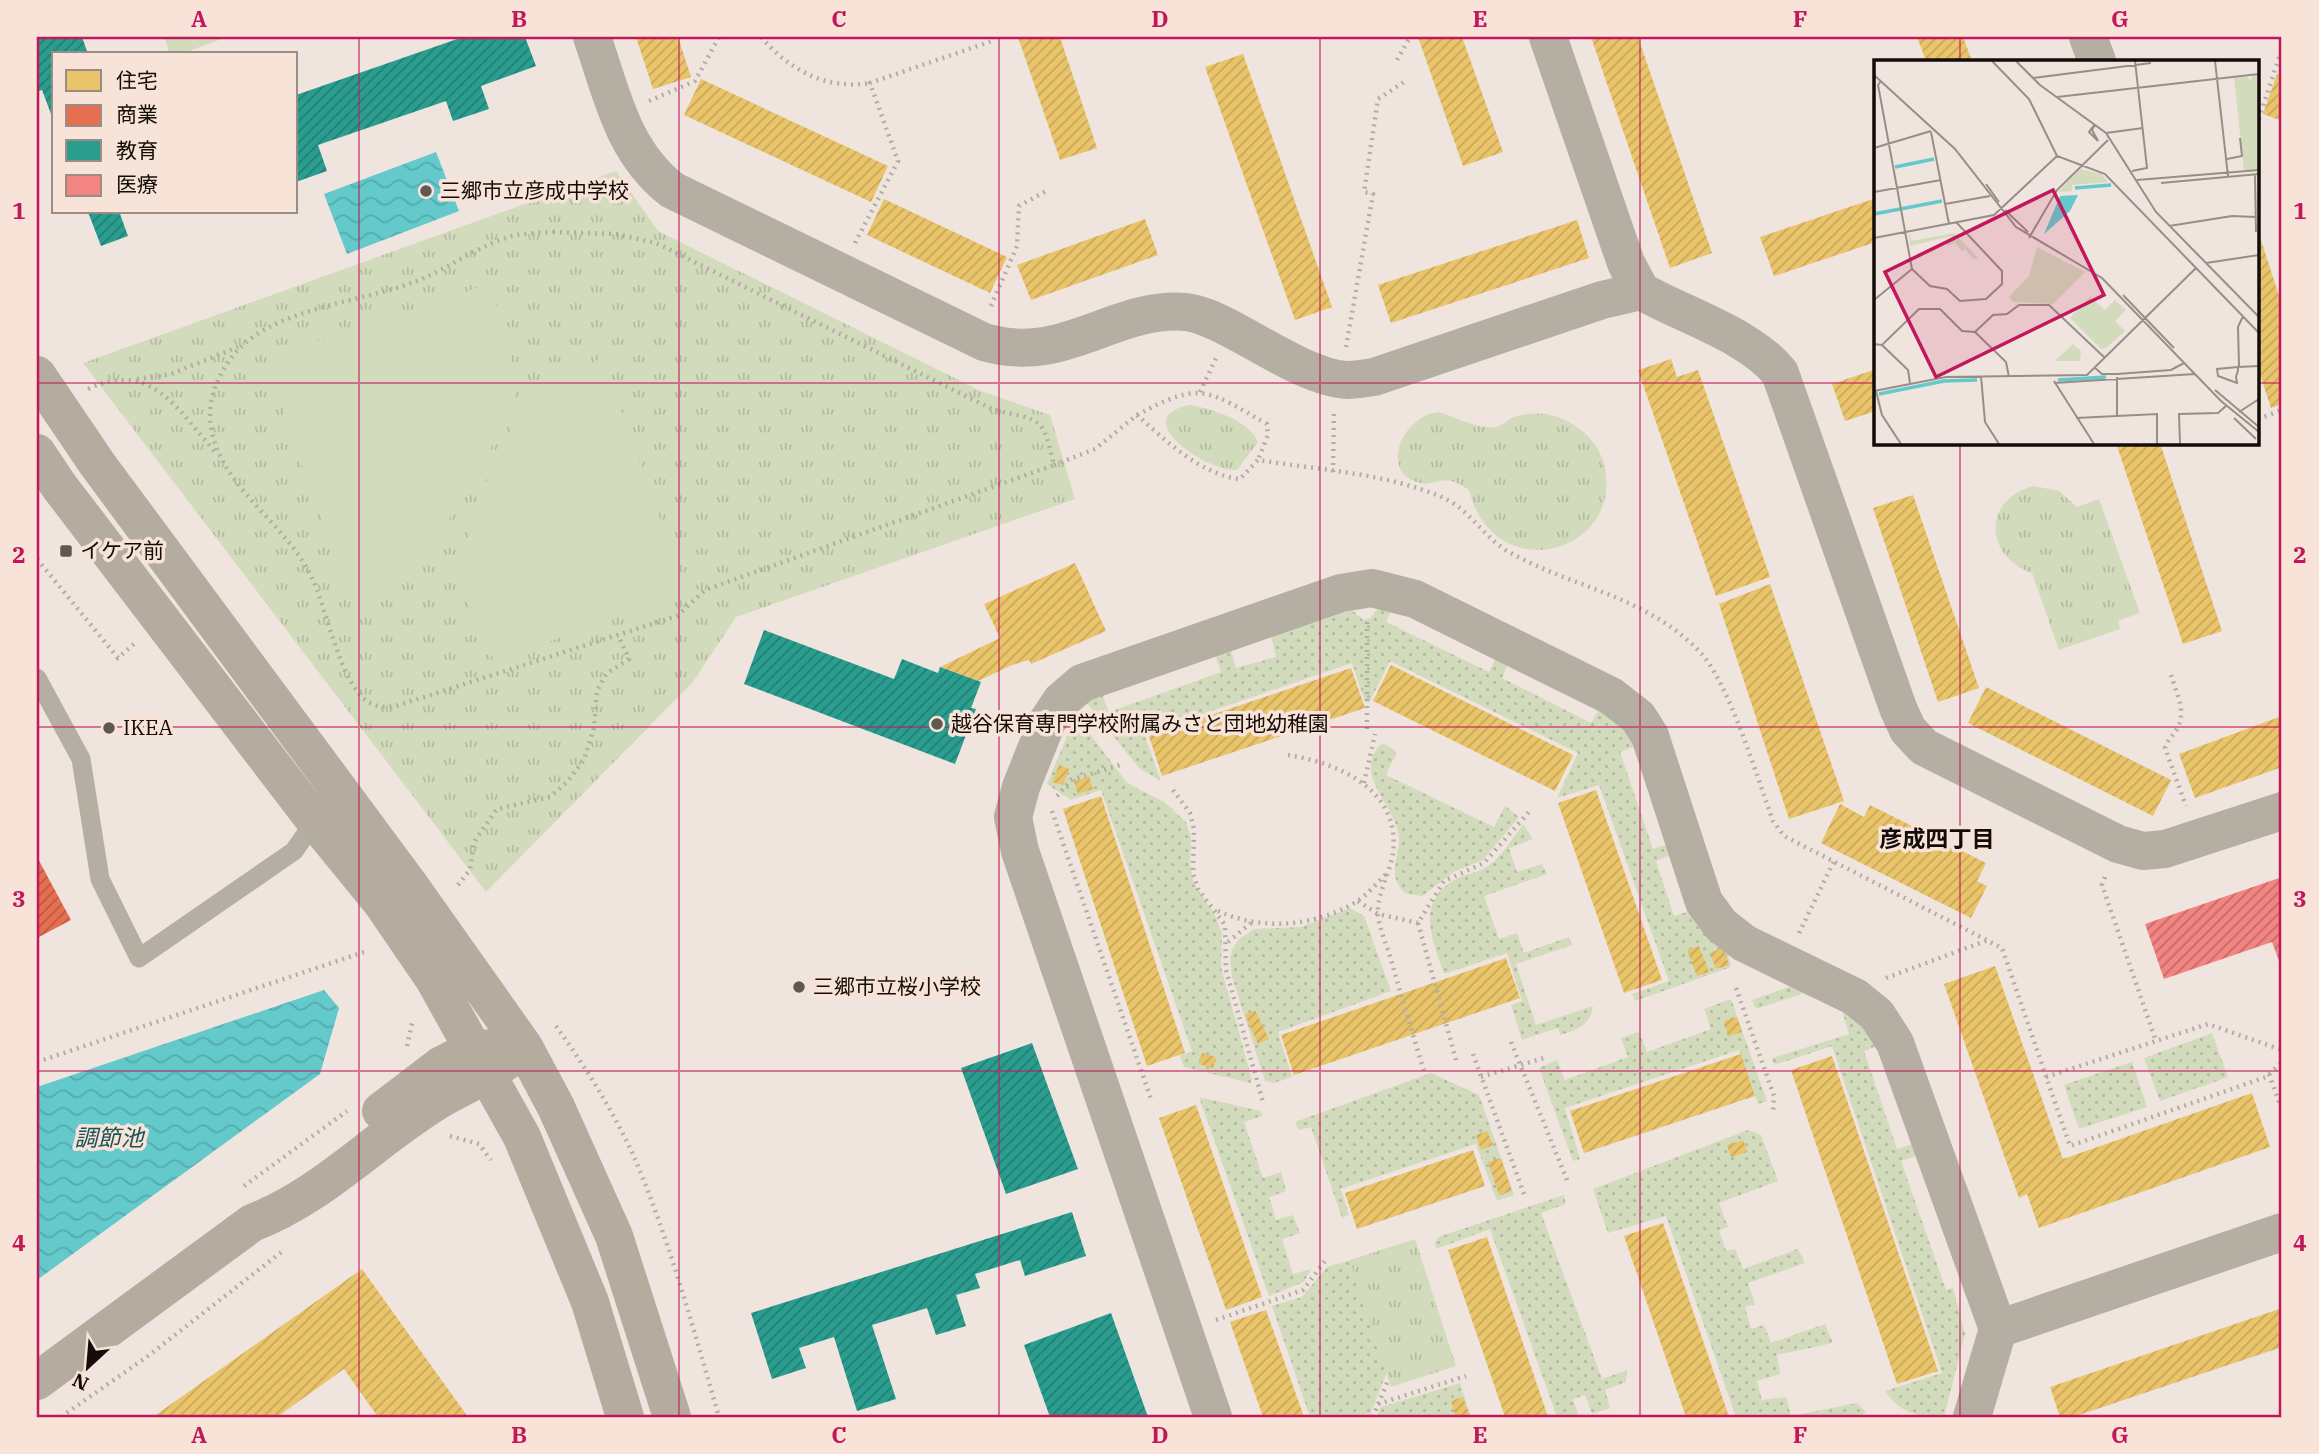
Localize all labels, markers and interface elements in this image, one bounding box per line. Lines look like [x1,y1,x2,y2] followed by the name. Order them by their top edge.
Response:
[191,3,207,33] text: A
[511,3,527,33] text: B
[831,3,847,33] text: C
[1151,3,1169,33] text: D
[1472,3,1488,33] text: E
[1793,3,1807,33] text: F
[2111,3,2129,33] text: G
[52,52,298,214] legend
[1874,60,2260,444] inset map
[116,66,158,94] text: 住宅
[116,100,158,128] text: 商業
[116,136,158,164] text: 教育
[116,170,158,198] text: 医療
[440,176,629,204] place label: 三郷市立彦成中学校
[418,183,434,199] marker: 三郷市立彦成中学校
[12,195,26,225] text: 1
[2293,195,2307,225] text: 1
[80,536,164,564] place label: イケア前
[12,539,26,569] text: 2
[2293,539,2307,569] text: 2
[58,543,74,559] marker: イケア前
[951,709,1329,737] place label: 越谷保育専門学校附属みさと団地幼稚園
[123,713,174,741] place label: IKEA
[929,716,945,732] marker: 越谷保育専門学校附属みさと団地幼稚園
[101,720,117,736] marker: IKEA
[1880,823,1995,853] district label: 彦成四丁目
[12,883,26,913] text: 3
[2293,883,2307,913] text: 3
[813,972,981,1000] place label: 三郷市立桜小学校
[791,979,807,995] marker: 三郷市立桜小学校
[75,1122,146,1152] water label: 調節池
[12,1227,26,1257] text: 4
[2293,1227,2307,1257] text: 4
[52,1332,122,1402] north arrow
[69,1368,93,1396] text: N
[191,1419,207,1449] text: A
[511,1419,527,1449] text: B
[831,1419,847,1449] text: C
[1151,1419,1169,1449] text: D
[1472,1419,1488,1449] text: E
[1793,1419,1807,1449] text: F
[2111,1419,2129,1449] text: G

